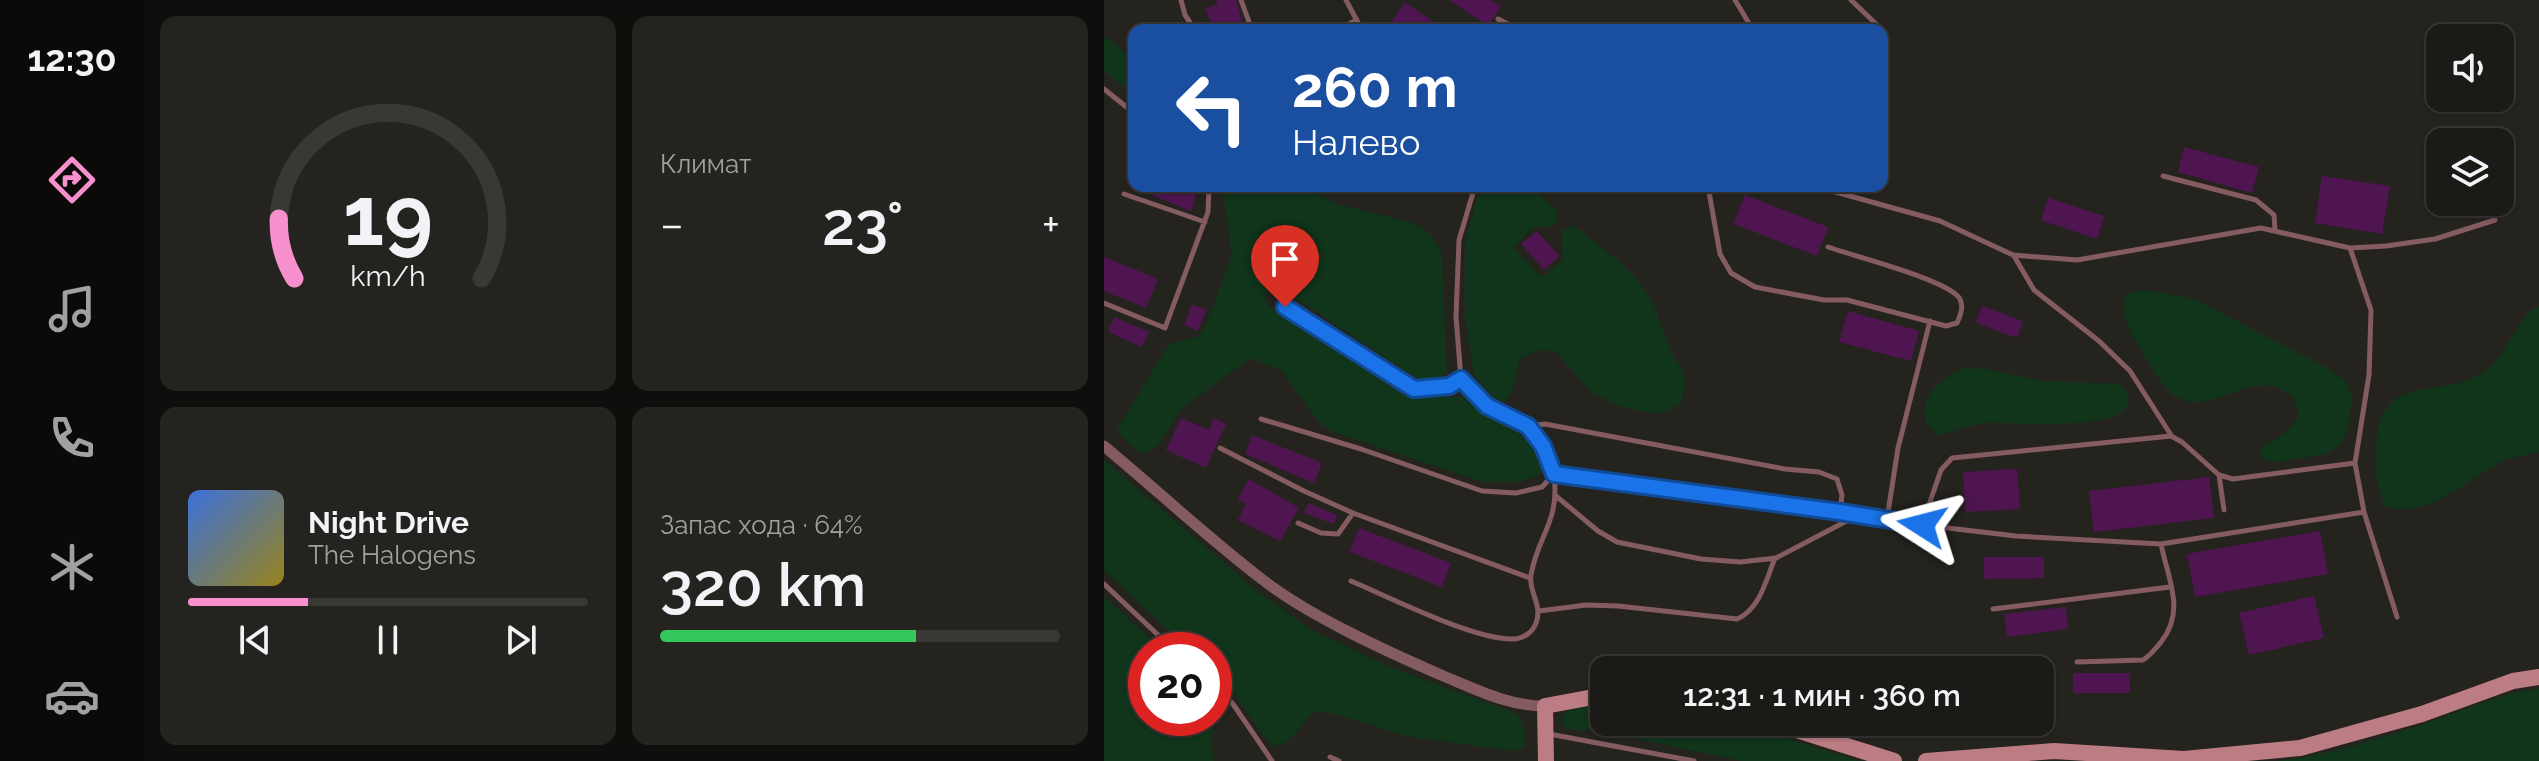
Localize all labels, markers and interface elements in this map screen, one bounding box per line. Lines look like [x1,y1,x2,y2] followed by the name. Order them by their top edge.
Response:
[2426,24,2514,216] map controls
[2426,24,2514,112] button: sound
[27,37,117,79] text: 12:30
[1292,54,1458,120] text: 260 m
[1160,56,1264,160] icon: left
[1292,121,1420,163] text: Налево
[2426,128,2514,216] button: layers
[660,149,751,179] text: Климат
[44,152,100,208] icon: directions
[343,167,433,264] text: 19
[822,189,903,259] text: 23°
[660,199,684,250] text: −
[1042,199,1060,250] text: +
[1251,225,1319,307] pin
[1263,237,1307,281] icon: arrive
[350,259,426,293] text: km/h
[44,281,100,337] icon: music
[44,410,100,466] icon: phone
[1880,483,1964,567] position arrow
[308,505,469,540] text: Night Drive
[660,510,863,540] text: Запас хода · 64%
[44,539,100,595] icon: climate
[308,540,476,570] text: The Halogens
[660,550,866,620] text: 320 km
[233,618,277,662] icon: previous
[366,618,410,662] icon: pause
[499,618,543,662] icon: next
[1128,632,1232,736] speed limit sign: 20
[44,668,100,724] icon: car
[1683,678,1961,713] text: 12:31 · 1 мин · 360 m

